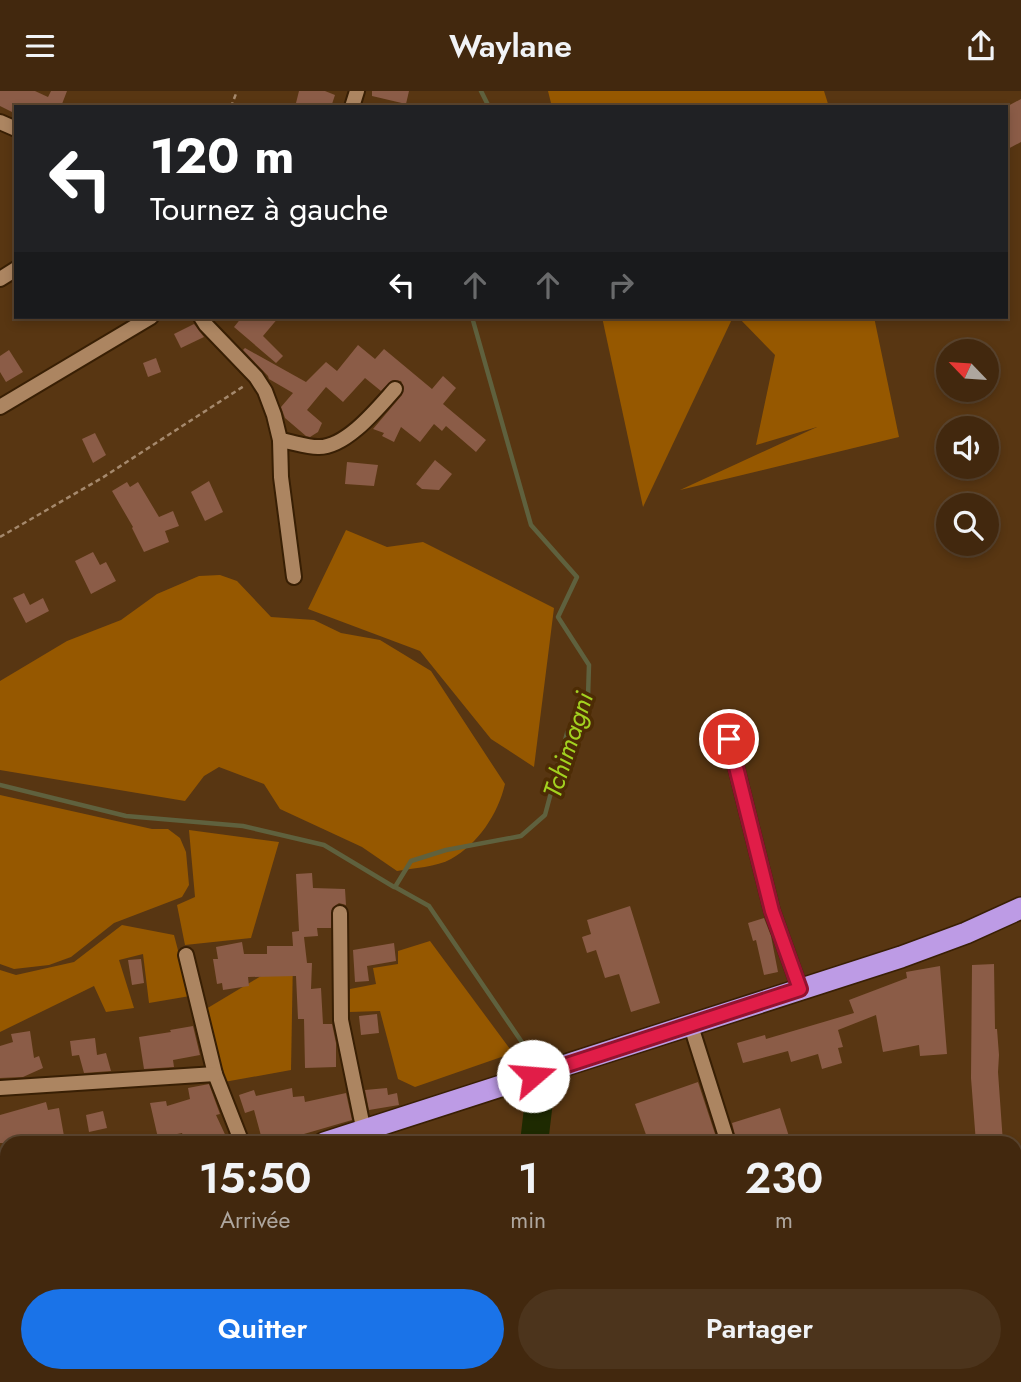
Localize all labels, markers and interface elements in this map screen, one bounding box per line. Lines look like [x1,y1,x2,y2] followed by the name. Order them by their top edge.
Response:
[449,23,572,69] text: Waylane
[21,27,59,65] icon: menu
[962,27,1000,65] icon: share
[150,121,294,191] text: 120 m
[35,133,126,224] icon: left
[150,186,388,232] text: Tournez à gauche
[383,266,421,304] icon: left
[456,266,494,304] icon: ahead
[529,266,567,304] icon: ahead
[602,266,640,304] icon: right
[936,339,999,403] north arrow
[936,339,999,556] map controls
[936,416,999,479] button: sound
[936,493,999,556] button: search
[533,687,603,803] water label: Tchimagni
[699,709,759,769] pin
[710,720,748,758] icon: arrive
[496,1039,570,1113] position arrow
[199,1148,312,1209] text: 15:50
[518,1148,539,1209] text: 1
[745,1148,823,1209] text: 230
[220,1203,290,1237] text: Arrivée
[510,1203,546,1237] text: min
[775,1203,793,1237] text: m
[21,1289,504,1369] button: Quitter
[518,1289,1001,1369] button: Partager

